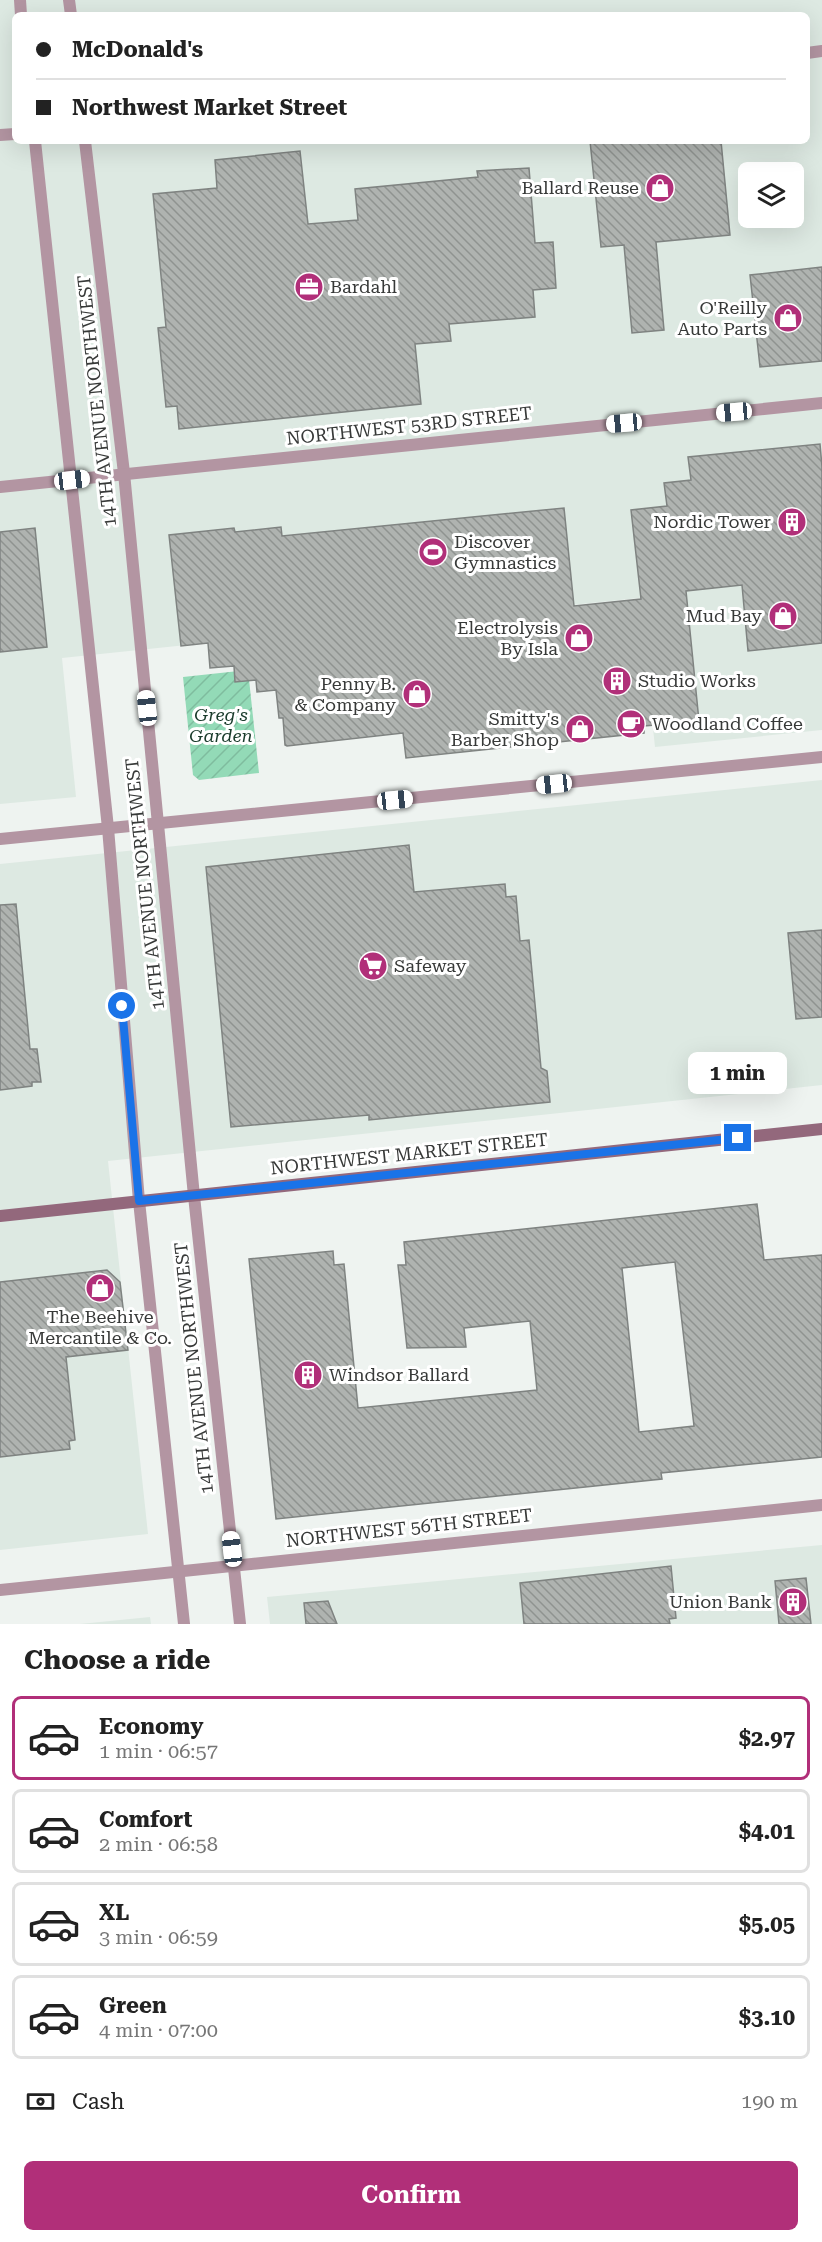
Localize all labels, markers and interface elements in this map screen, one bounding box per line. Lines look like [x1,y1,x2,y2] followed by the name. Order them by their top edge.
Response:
[72,37,203,62] text: McDonald's
[72,95,347,120] text: Northwest Market Street
[738,162,804,228] map controls
[738,162,804,228] button: layers
[644,172,676,204] shop icon: Ballard Reuse
[521,177,639,198] place label: Ballard Reuse
[293,271,325,303] office icon: Bardahl
[73,274,120,528] street label: 14TH AVENUE NORTHWEST
[330,276,398,297] place label: Bardahl
[677,297,767,339] place label: O'Reilly Auto Parts
[772,302,804,334] shop icon: O'Reilly Auto Parts
[715,401,753,423] car
[285,402,533,449] street label: NORTHWEST 53RD STREET
[605,412,643,434] car
[53,469,91,491] car
[776,506,808,538] building icon: Nordic Tower
[653,511,771,532] place label: Nordic Tower
[454,531,556,573] place label: Discover Gymnastics
[417,536,449,568] sports icon: Discover Gymnastics
[767,600,799,632] shop icon: Mud Bay
[686,605,762,626] place label: Mud Bay
[457,617,558,659] place label: Electrolysis By Isla
[563,622,595,654] shop icon: Electrolysis By Isla
[601,665,633,697] building icon: Studio Works
[638,670,756,691] place label: Studio Works
[294,673,396,715] place label: Penny B. & Company
[401,678,433,710] shop icon: Penny B. & Company
[136,689,158,727] car
[189,704,253,746] park label: Greg's Garden
[451,708,559,750] place label: Smitty's Barber Shop
[615,708,647,740] cafe icon: Woodland Coffee
[564,713,596,745] shop icon: Smitty's Barber Shop
[652,713,803,734] place label: Woodland Coffee
[121,757,168,1011] street label: 14TH AVENUE NORTHWEST
[535,773,573,795] car
[376,789,414,811] car
[357,950,389,982] supermarket icon: Safeway
[394,955,467,976] place label: Safeway
[108,992,135,1019] route start
[688,1051,788,1093] callout: 1 min
[710,1061,765,1085] text: 1 min
[724,1124,751,1151] route end
[269,1128,549,1179] street label: NORTHWEST MARKET STREET
[170,1241,217,1495] street label: 14TH AVENUE NORTHWEST
[84,1272,116,1304] shop icon: The Beehive Mercantile & Co.
[28,1306,172,1348] place label: The Beehive Mercantile & Co.
[292,1359,324,1391] building icon: Windsor Ballard
[329,1364,469,1385] place label: Windsor Ballard
[285,1504,533,1551] street label: NORTHWEST 56TH STREET
[221,1530,243,1568] car
[777,1586,809,1618] building icon: Union Bank
[669,1591,772,1612] place label: Union Bank
[24,1644,210,1676] text: Choose a ride
[27,1711,81,1765] icon: car
[99,1714,203,1739] text: Economy
[739,1726,795,1751] text: $2.97
[99,1739,218,1763] text: 1 min · 06:57
[27,1804,81,1858] icon: car
[99,1807,192,1832] text: Comfort
[739,1819,795,1844] text: $4.01
[99,1832,218,1856] text: 2 min · 06:58
[27,1897,81,1951] icon: car
[99,1900,129,1925] text: XL
[739,1912,795,1937] text: $5.05
[99,1925,218,1949] text: 3 min · 06:59
[27,1990,81,2044] icon: car
[99,1993,167,2018] text: Green
[739,2005,795,2030] text: $3.10
[99,2018,218,2042] text: 4 min · 07:00
[24,2085,57,2118] icon: cash
[72,2089,124,2114] text: Cash
[741,2089,798,2113] text: 190 m
[24,2161,798,2230] button: Confirm

